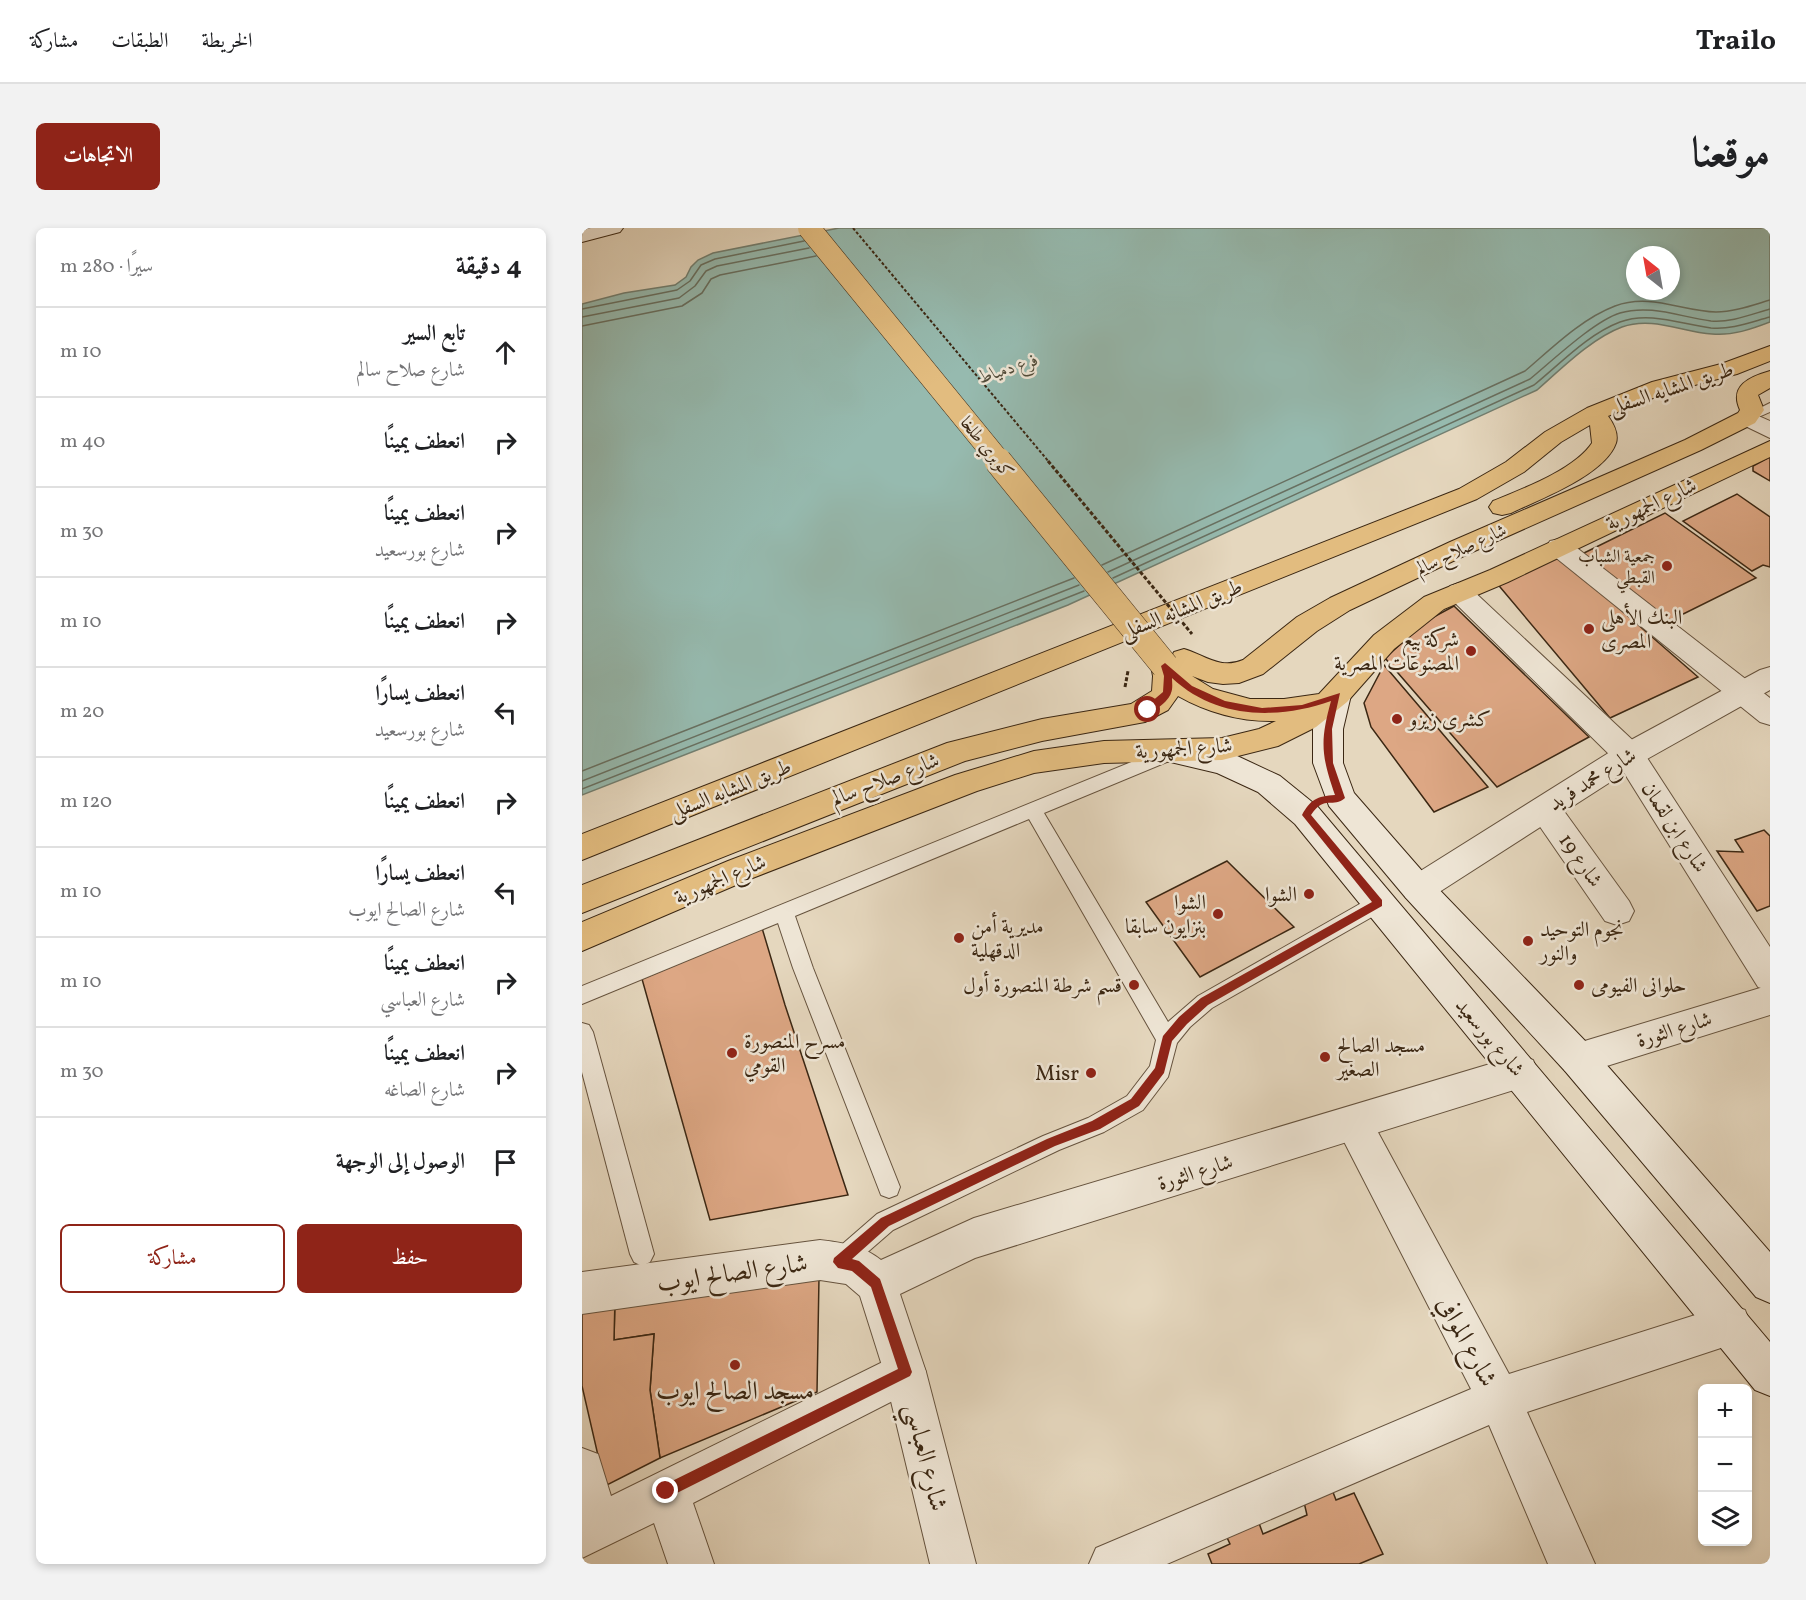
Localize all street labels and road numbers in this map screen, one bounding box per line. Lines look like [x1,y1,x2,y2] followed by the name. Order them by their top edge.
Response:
[1605,356,1738,423] street label: طريق المشايه السفلى
[952,412,1019,485] street label: كوبري طلخا
[1601,472,1703,541] street label: شارع الجمهورية
[1412,518,1512,584] street label: شارع صلاح سالم
[1116,573,1247,648] street label: طريق المشايه السفلى
[1135,732,1234,769] street label: شارع الجمهورية
[1543,742,1643,820] street label: شارع محمد فريد
[827,746,945,817] street label: شارع صلاح سالم
[665,753,796,828] street label: طريق المشايه السفلى
[1632,777,1714,880] street label: شارع ابن لقمان
[1549,828,1609,895] street label: شارع 19
[670,848,772,915] street label: شارع الجمهورية
[1446,992,1530,1085] street label: شارع بورسعيد
[1633,1005,1716,1058] street label: شارع الثورة
[1154,1148,1237,1201] street label: شارع الثورة
[654,1246,810,1304] street label: شارع الصالح ايوب
[1425,1290,1505,1395] street label: شارع الموافي
[890,1400,956,1516] street label: شارع العباسي

